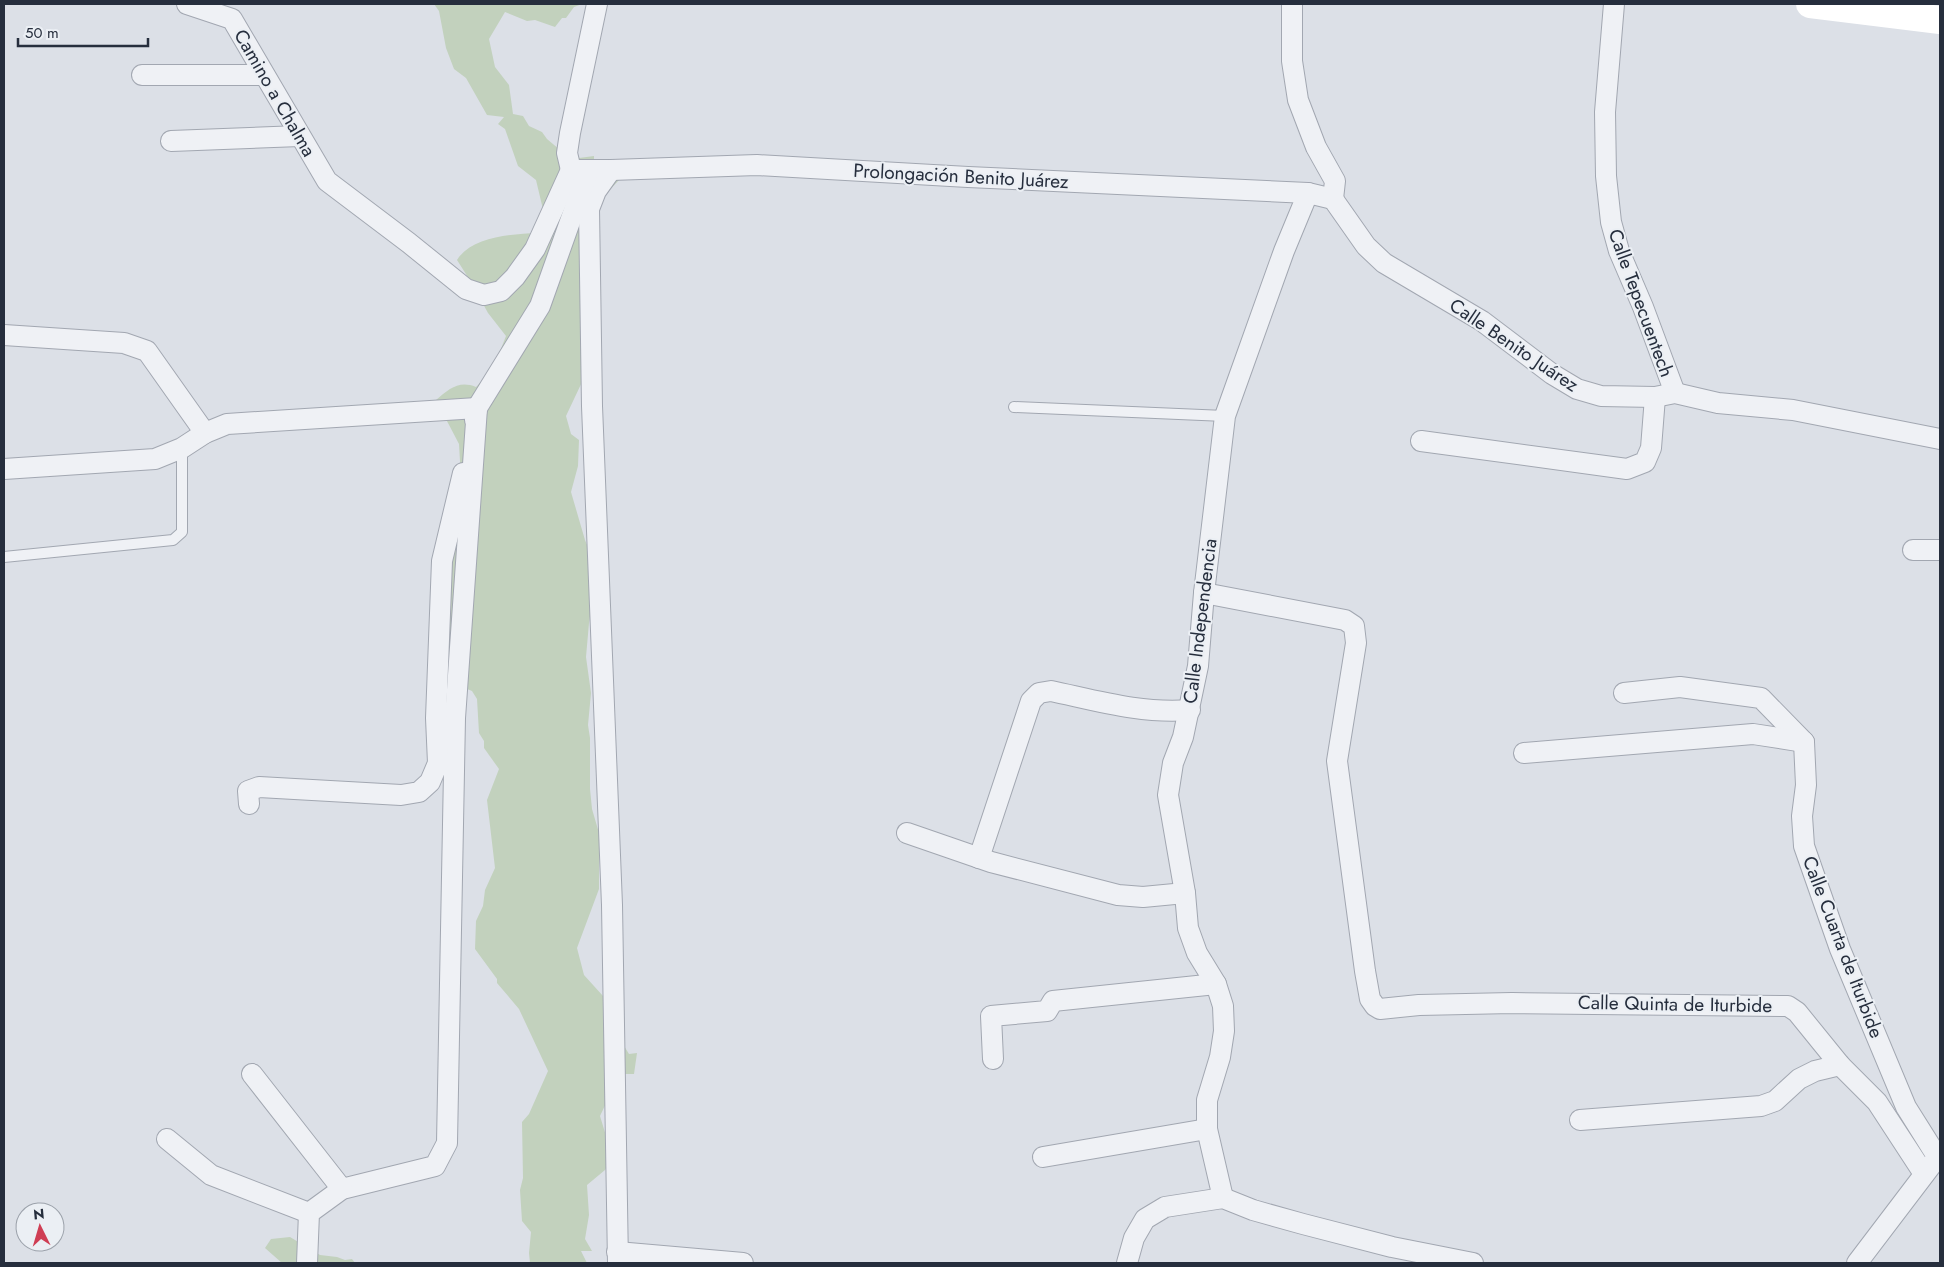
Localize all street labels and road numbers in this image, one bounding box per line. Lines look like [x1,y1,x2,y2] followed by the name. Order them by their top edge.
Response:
[227,24,323,162] street label: Camino a Chalma
[853,157,1070,195] street label: Prolongación Benito Juárez
[1602,225,1680,381] street label: Calle Tepecuentech
[1444,292,1584,398] street label: Calle Benito Juárez
[1176,537,1224,705] street label: Calle Independencia
[1796,852,1890,1042] street label: Calle Cuarta de Iturbide
[1578,989,1772,1019] street label: Calle Quinta de Iturbide

